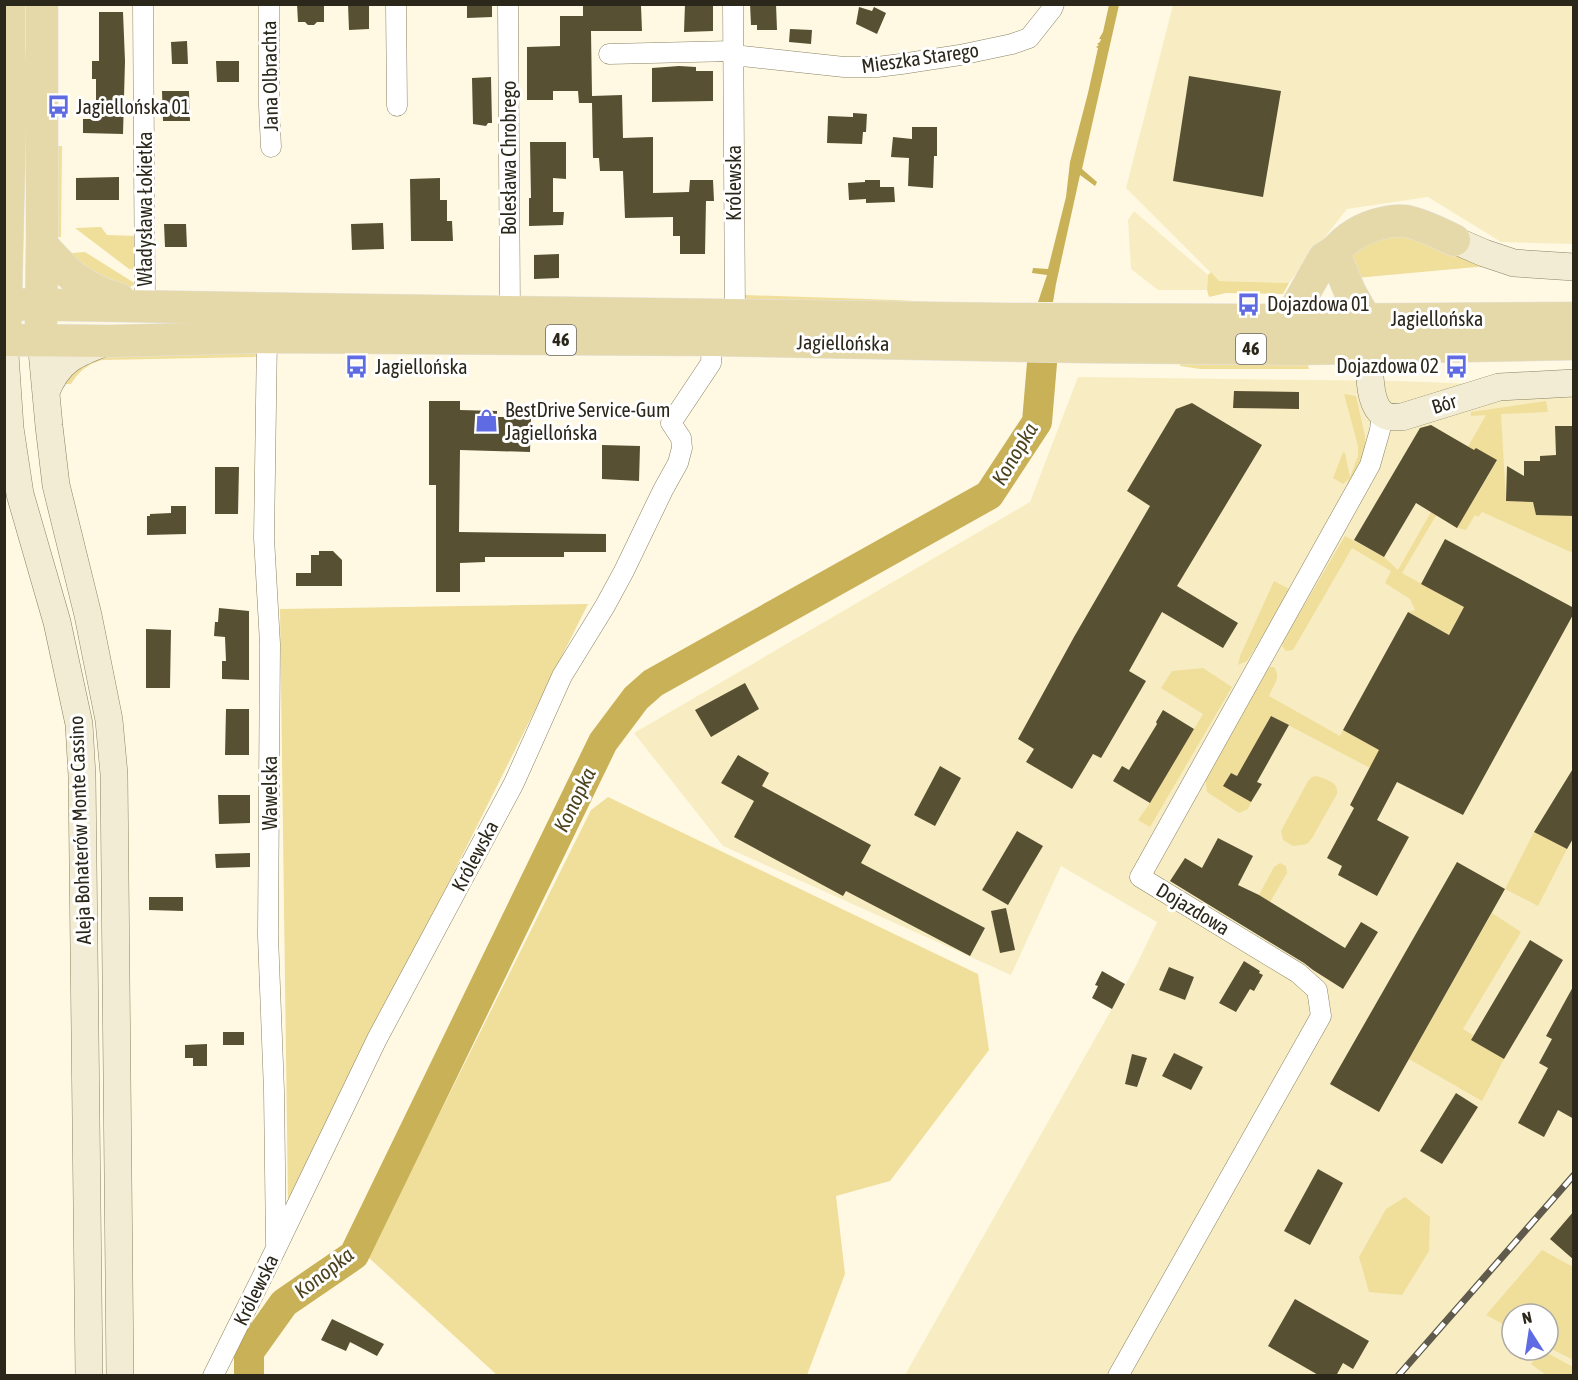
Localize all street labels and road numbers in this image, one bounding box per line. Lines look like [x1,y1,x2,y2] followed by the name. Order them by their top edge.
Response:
[257,20,282,132] street label: Jana Olbrachta
[860,38,980,77] street label: Mieszka Starego
[497,81,520,235] street label: Bolesława Chrobrego
[133,131,156,287] street label: Władysława Łokietka
[722,145,745,221] street label: Królewska
[1391,307,1483,330] street label: Jagiellońska
[546,325,576,355] road number: 46
[796,330,890,355] street label: Jagiellońska
[1236,334,1266,364] road number: 46
[1429,389,1460,418] street label: Bór
[64,715,95,945] street label: Aleja Bohaterów Monte Cassino
[258,756,281,830] street label: Wawelska
[447,817,503,895] street label: Królewska
[1153,878,1234,939] street label: Dojazdowa
[229,1251,283,1329] street label: Królewska

